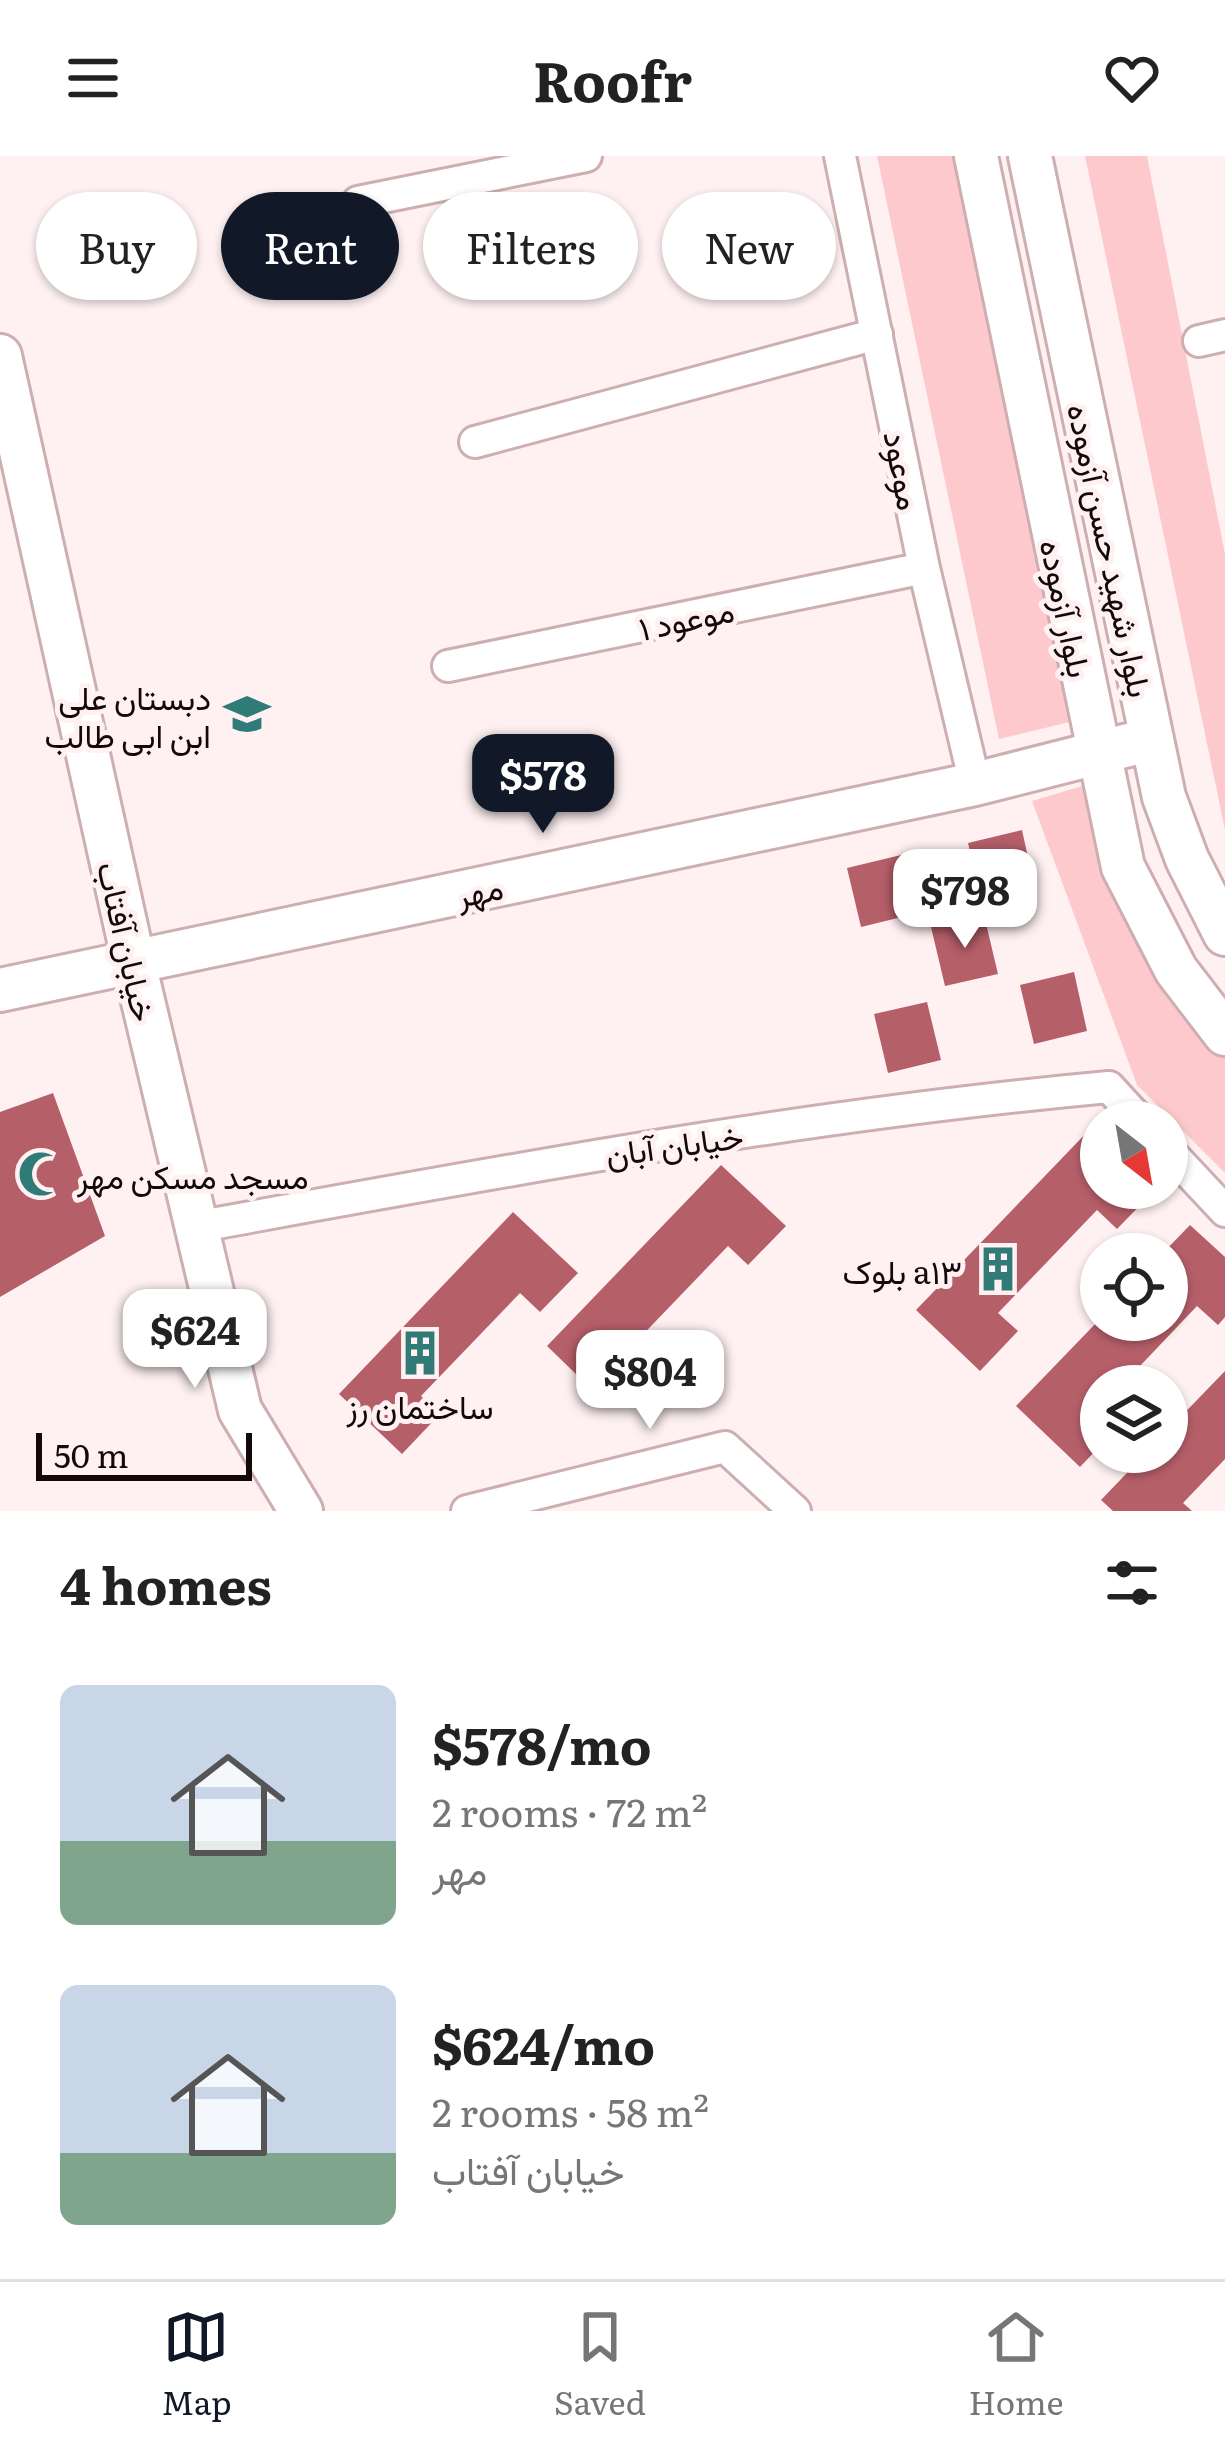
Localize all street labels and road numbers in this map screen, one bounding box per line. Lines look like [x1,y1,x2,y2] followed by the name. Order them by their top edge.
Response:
[1057,399,1167,701] street label: بلوار شهید حسن آزموده
[873,426,937,514] street label: موعود
[1029,534,1107,682] street label: بلوار آزموده
[634,583,738,651] street label: موعود ۱
[87,856,171,1026] street label: خیابان آفتاب
[450,860,507,918] street label: مهر
[602,1109,746,1177] street label: خیابان آبان

